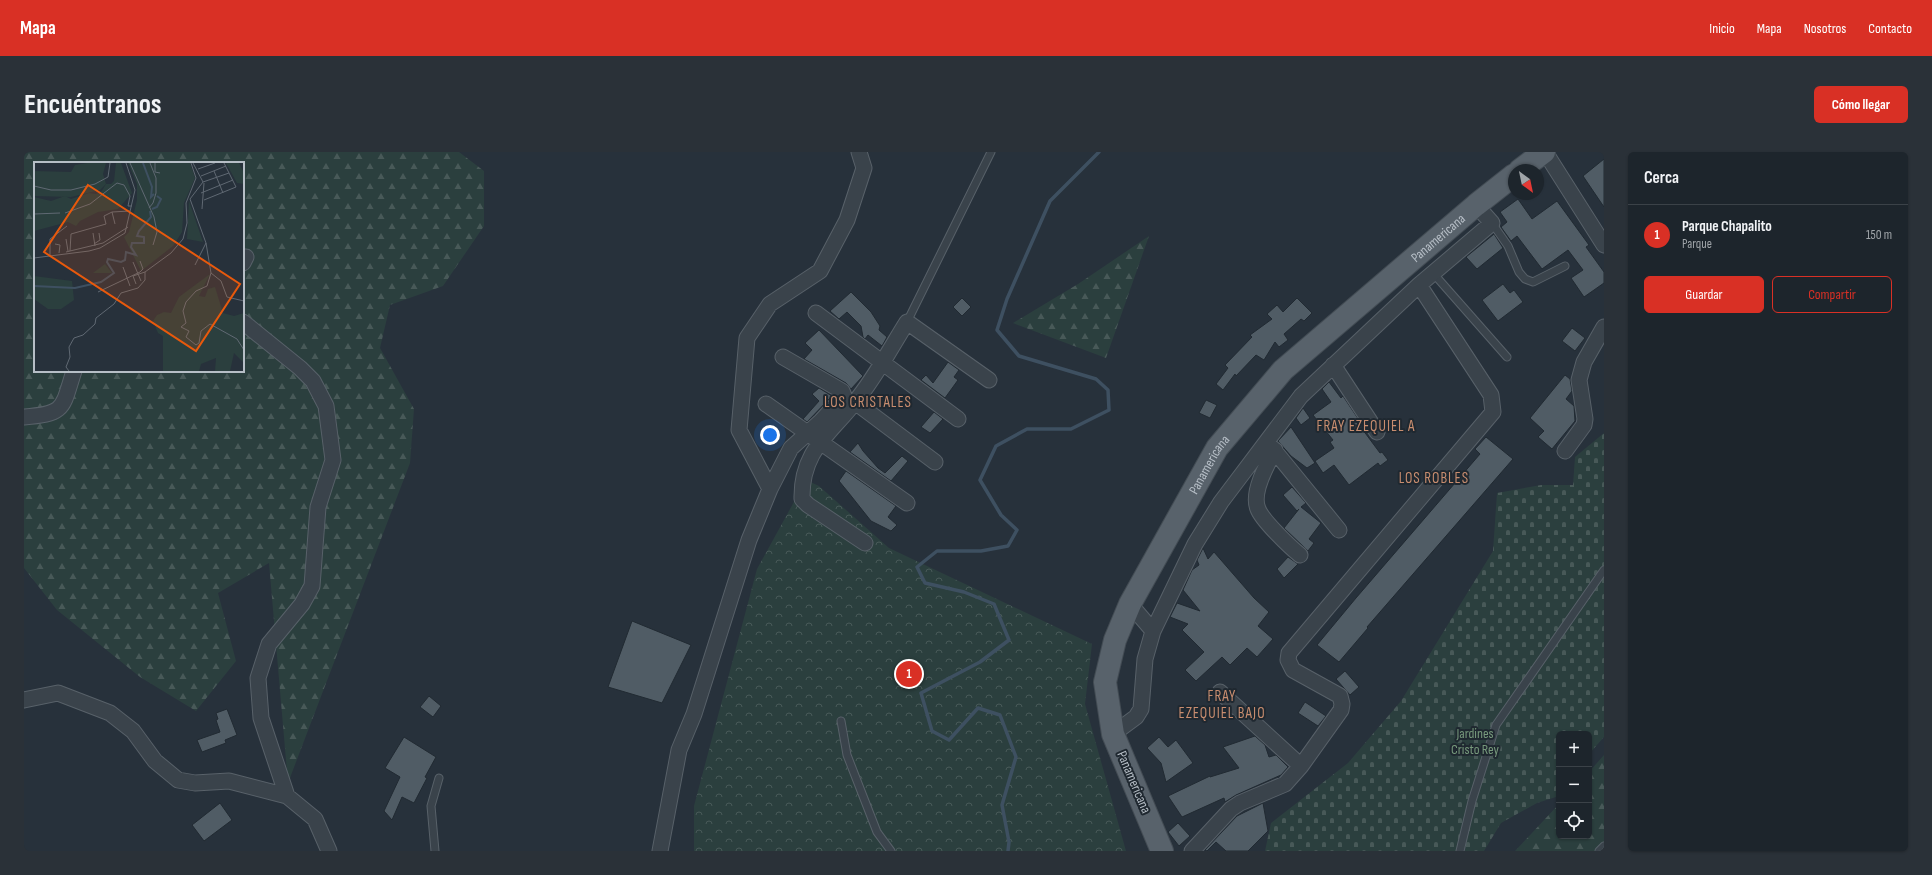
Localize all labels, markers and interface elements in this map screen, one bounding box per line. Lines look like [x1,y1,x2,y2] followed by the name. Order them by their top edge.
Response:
[20,17,56,40] text: Mapa
[1709,20,1735,37] text: Inicio
[1757,20,1782,37] text: Mapa
[1804,20,1846,37] text: Nosotros
[1868,20,1912,37] text: Contacto
[1814,86,1908,123] button: Cómo llegar
[24,88,162,121] text: Encuéntranos
[34,162,244,372] inset map
[1508,164,1544,200] north arrow
[1644,168,1679,188] text: Cerca
[1407,210,1468,266] street label: Panamericana
[1682,217,1772,236] text: Parque Chapalito
[1654,227,1660,243] text: 1
[1866,227,1892,243] text: 150 m
[1682,236,1712,252] text: Parque
[1644,276,1764,313] button: Guardar
[1772,276,1892,313] button: Compartir
[824,393,912,412] district label: LOS CRISTALES
[1317,417,1415,436] district label: FRAY EZEQUIEL A
[760,425,780,445] your location
[1185,431,1233,497] street label: Panamericana
[1399,469,1469,488] district label: LOS ROBLES
[896,659,922,689] pin: 1
[1178,687,1266,723] district label: FRAY EZEQUIEL BAJO
[1451,725,1499,758] park label: Jardines Cristo Rey
[1556,731,1592,839] map controls
[1556,731,1592,767] button: +
[1113,748,1155,816] street label: Panamericana
[1556,767,1592,803] button: −
[1556,803,1592,839] button: locate

